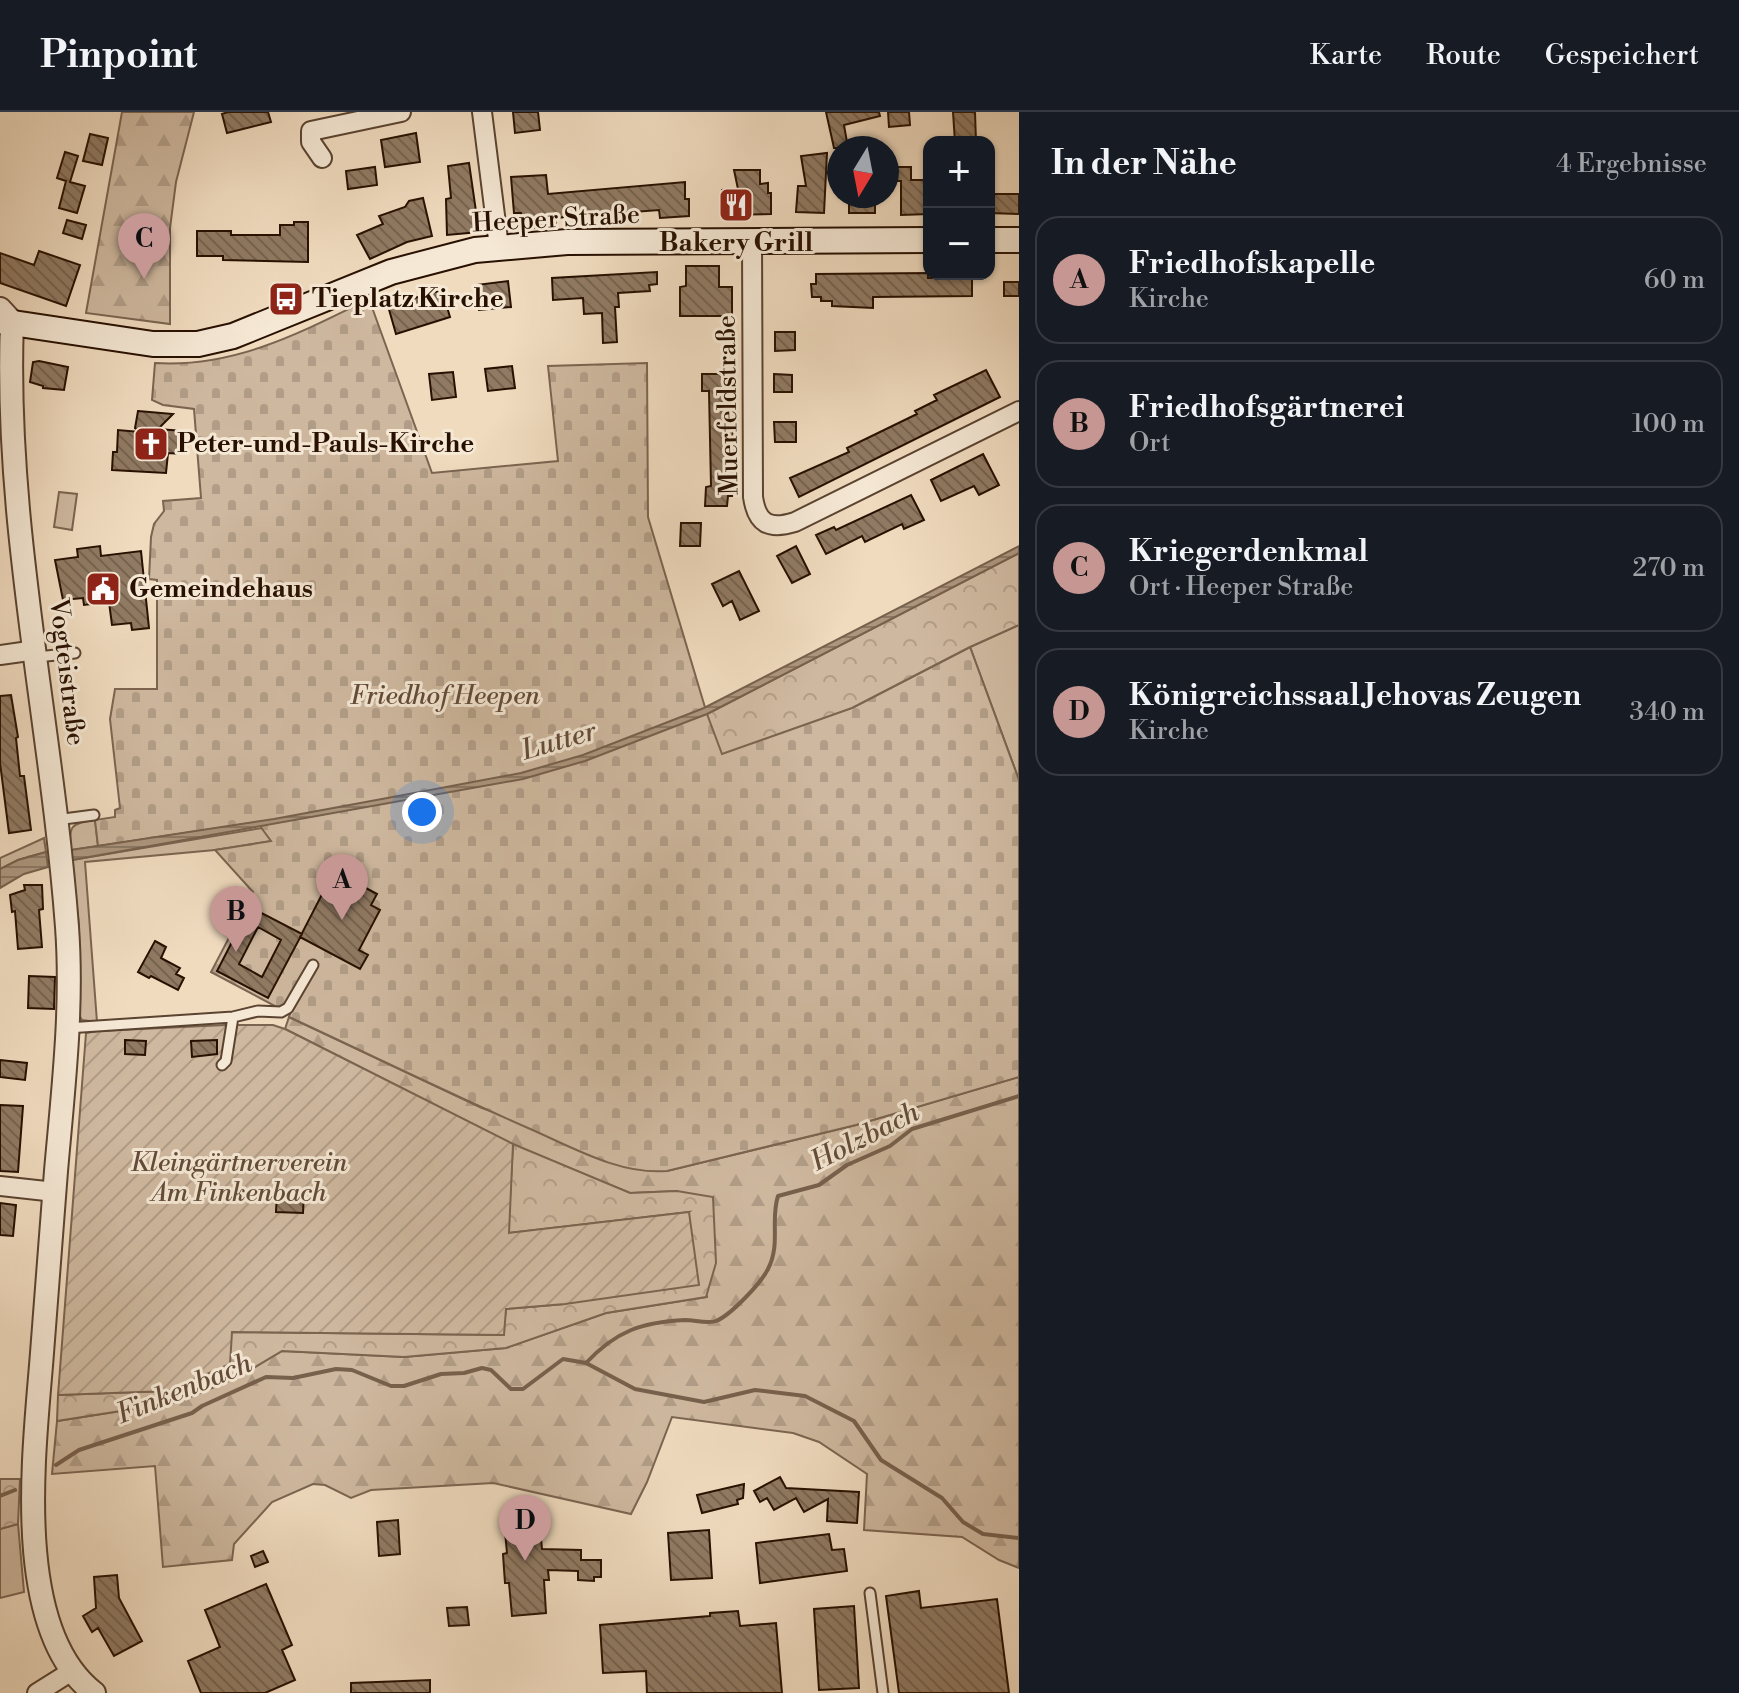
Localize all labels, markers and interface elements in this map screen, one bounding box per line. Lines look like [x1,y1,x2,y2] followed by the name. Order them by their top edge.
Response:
[40,32,197,79] text: Pinpoint
[1310,38,1382,73] text: Karte
[1426,38,1501,73] text: Route
[1545,38,1699,73] text: Gespeichert
[827,136,899,208] north arrow
[923,136,995,280] map controls
[923,136,995,208] button: +
[1051,143,1237,185] text: In der Nähe
[1556,148,1707,180] text: 4 Ergebnisse
[717,186,755,224] restaurant icon: Bakery Grill
[471,199,641,239] street label: Heeper Straße
[923,208,995,280] button: −
[118,213,170,279] pin: C
[659,227,813,259] place label: Bakery Grill
[1129,245,1375,283] text: Friedhofskapelle
[1070,264,1088,296] text: A
[1644,264,1705,296] text: 60 m
[267,280,305,318] bus stop icon: Tieplatz Kirche
[312,283,504,315] place label: Tieplatz Kirche
[1129,283,1209,315] text: Kirche
[710,315,746,495] street label: Muerfeldstraße
[1129,389,1404,427] text: Friedhofsgärtnerei
[1069,408,1089,440] text: B
[1632,408,1705,440] text: 100 m
[132,425,170,463] church icon: Peter-und-Pauls-Kirche
[1129,427,1171,459] text: Ort
[177,428,474,460] place label: Peter-und-Pauls-Kirche
[1129,533,1368,571] text: Kriegerdenkmal
[1070,552,1088,584] text: C
[1632,552,1705,584] text: 270 m
[84,570,122,608] public building icon: Gemeindehaus
[1129,571,1353,603] text: Ort · Heeper Straße
[129,573,313,605] place label: Gemeindehaus
[42,596,92,747] street label: Vogteistraße
[1129,677,1581,715] text: Königreichssaal Jehovas Zeugen
[350,680,540,712] park label: Friedhof Heepen
[1069,696,1089,728] text: D
[1629,696,1705,728] text: 340 m
[516,713,602,769] water label: Lutter
[1129,715,1209,747] text: Kirche
[402,792,442,832] your location
[316,854,368,920] pin: A
[210,886,262,952] pin: B
[804,1095,926,1180] water label: Holzbach
[131,1147,348,1209] park label: Kleingärtnerverein Am Finkenbach
[111,1346,257,1432] water label: Finkenbach
[499,1495,551,1561] pin: D

